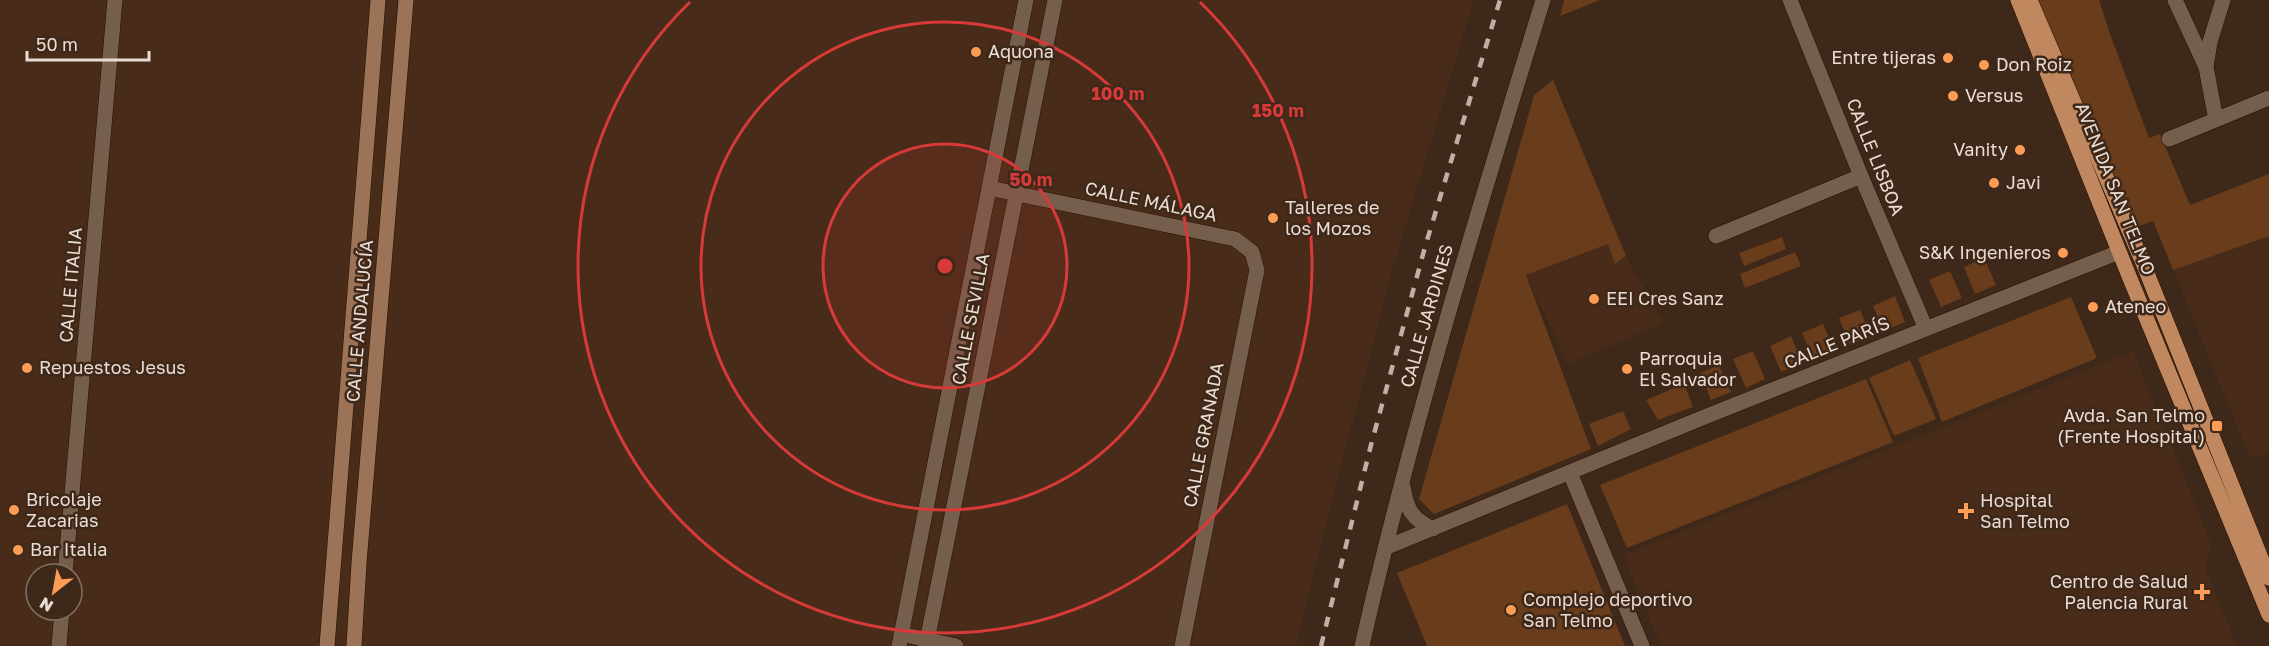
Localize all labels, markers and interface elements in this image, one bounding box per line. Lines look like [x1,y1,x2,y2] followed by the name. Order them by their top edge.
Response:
[27,24,148,62] scale bar
[36,33,78,55] text: 50 m
[988,40,1054,62] place label: Aquona
[969,45,983,59] marker: Aquona
[1831,46,1936,68] place label: Entre tijeras
[1941,51,1955,65] marker: Entre tijeras
[1996,53,2072,75] place label: Don Roiz
[1977,58,1991,72] marker: Don Roiz
[1092,82,1144,104] text: 100 m
[1965,84,2023,106] place label: Versus
[1946,89,1960,103] marker: Versus
[1842,95,1909,218] street label: CALLE LISBOA
[1252,99,1304,121] text: 150 m
[2071,99,2161,278] street label: AVENIDA SAN TELMO
[1953,138,2008,160] place label: Vanity
[2013,143,2027,157] marker: Vanity
[1010,168,1052,190] text: 50 m
[2006,171,2041,193] place label: Javi
[1083,176,1219,226] street label: CALLE MÁLAGA
[1987,176,2001,190] marker: Javi
[1285,196,1379,239] place label: Talleres de los Mozos
[1266,211,1280,225] marker: Talleres de los Mozos
[54,227,86,343] street label: CALLE ITALIA
[341,239,377,403] street label: CALLE ANDALUCÍA
[1395,241,1457,390] street label: CALLE JARDINES
[1919,241,2051,263] place label: S&K Ingenieros
[2056,246,2070,260] marker: S&K Ingenieros
[946,251,994,386] street label: CALLE SEVILLA
[935,256,955,276] centre of rings
[1606,287,1724,309] place label: EEI Cres Sanz
[1587,292,1601,306] marker: EEI Cres Sanz
[2105,295,2166,317] place label: Ateneo
[2086,300,2100,314] marker: Ateneo
[1781,311,1893,373] street label: CALLE PARÍS
[1639,347,1736,390] place label: Parroquia El Salvador
[39,356,186,378] place label: Repuestos Jesus
[20,361,34,375] marker: Repuestos Jesus
[1178,361,1228,509] street label: CALLE GRANADA
[1620,362,1634,376] marker: Parroquia El Salvador
[2057,404,2205,447] place label: Avda. San Telmo (Frente Hospital)
[2210,419,2224,433] marker: Avda. San Telmo (Frente Hospital)
[26,488,102,531] place label: Bricolaje Zacarias
[1980,489,2070,532] place label: Hospital San Telmo
[1957,502,1975,520] marker: Hospital San Telmo
[7,503,21,517] marker: Bricolaje Zacarias
[30,538,108,560] place label: Bar Italia
[11,543,25,557] marker: Bar Italia
[24,562,84,622] north arrow
[2050,570,2188,613] place label: Centro de Salud Palencia Rural
[2193,583,2211,601] marker: Centro de Salud Palencia Rural
[1523,588,1693,631] place label: Complejo deportivo San Telmo
[36,593,57,617] text: N
[1504,603,1518,617] marker: Complejo deportivo San Telmo

